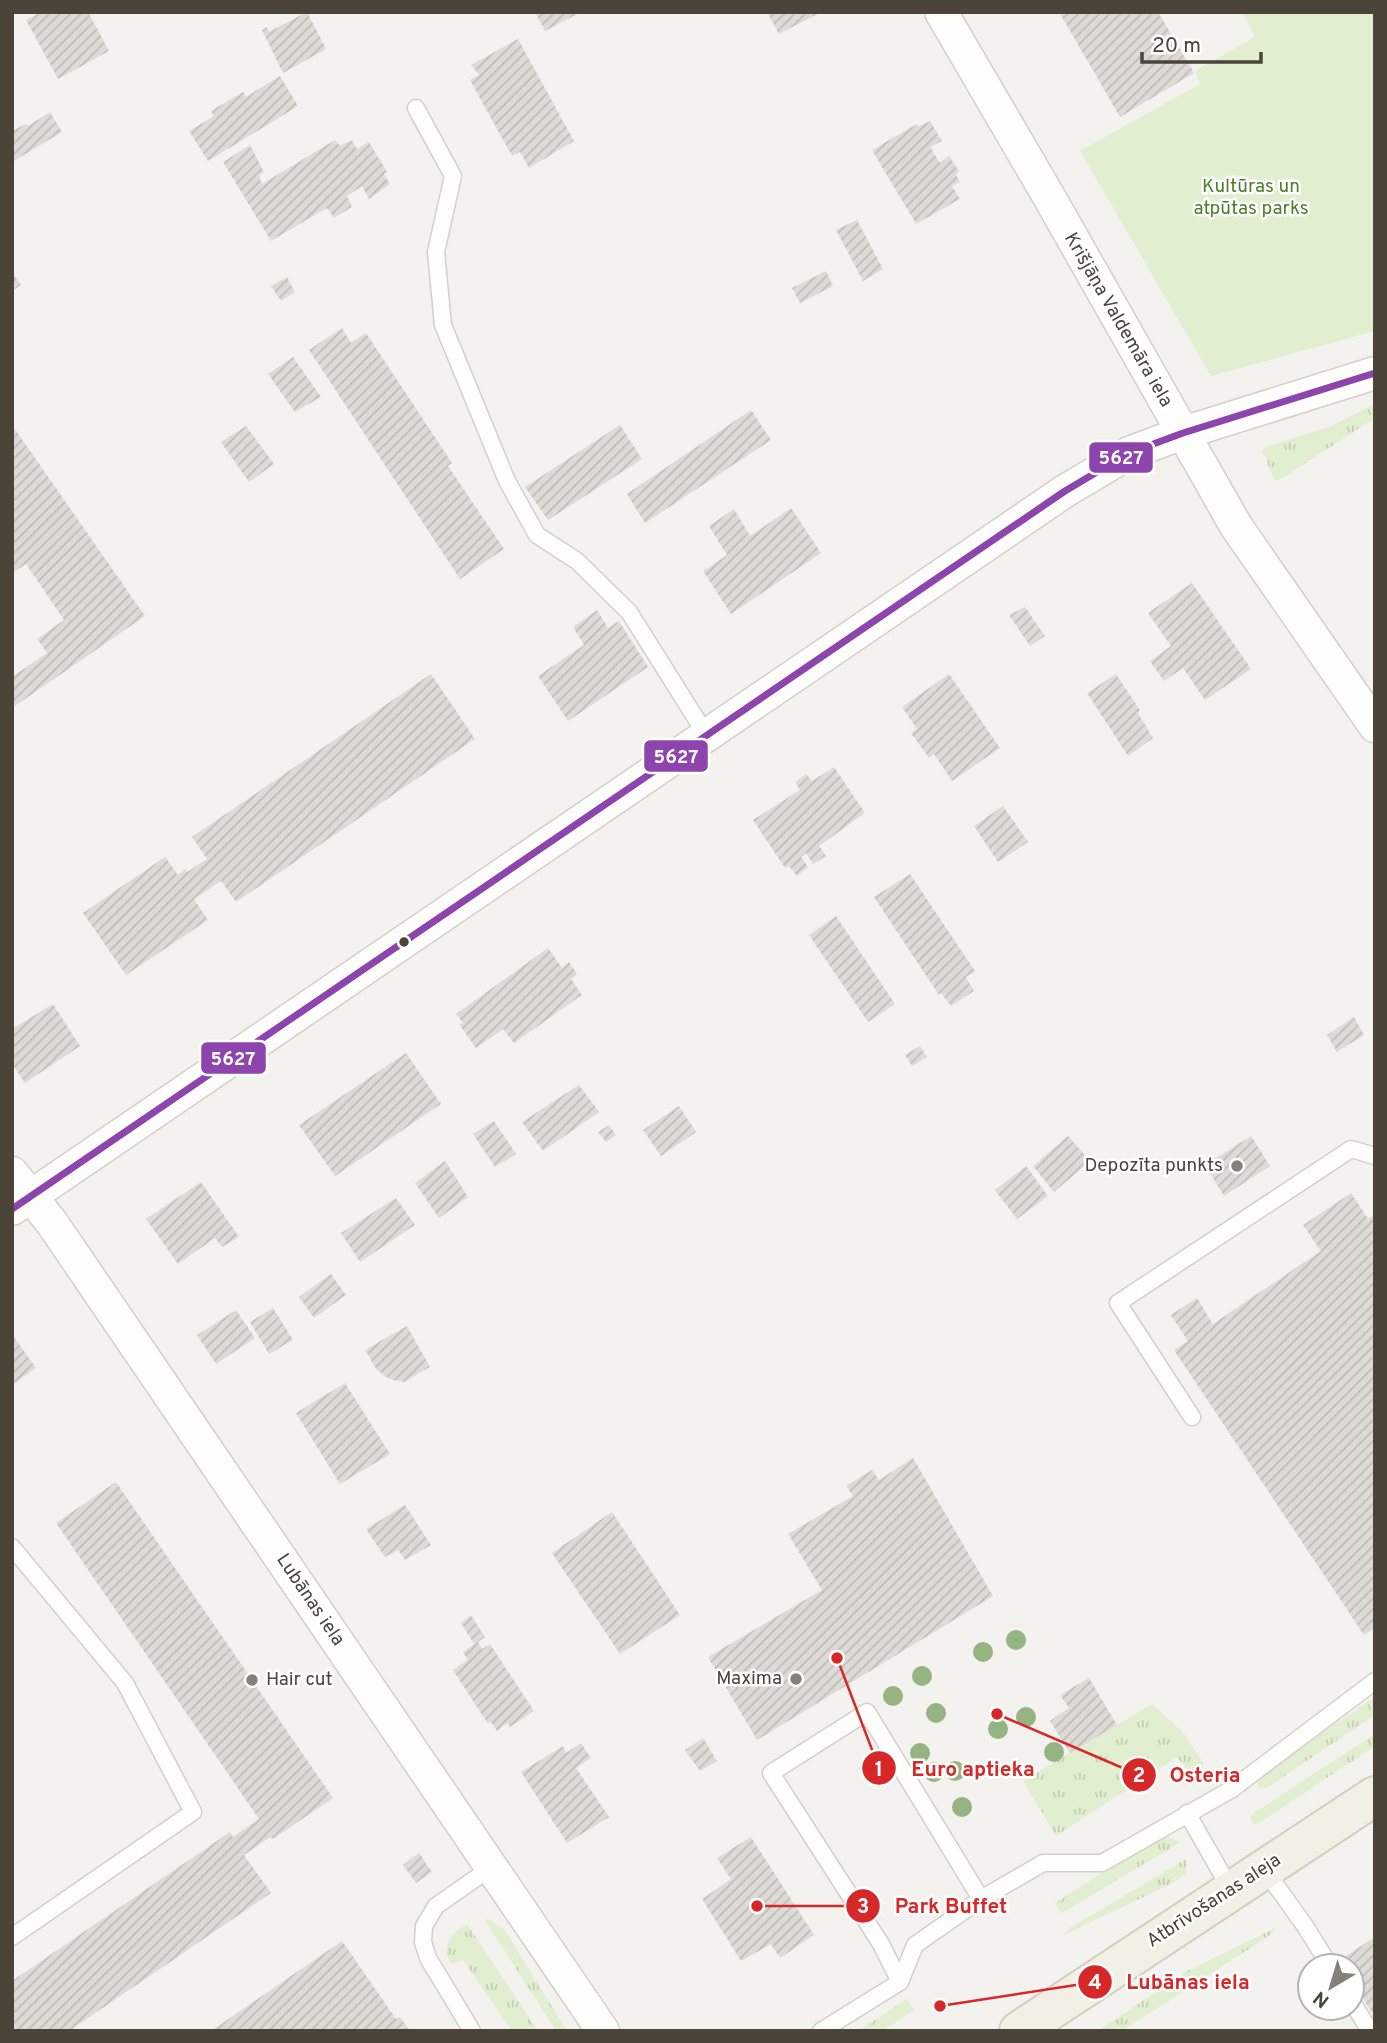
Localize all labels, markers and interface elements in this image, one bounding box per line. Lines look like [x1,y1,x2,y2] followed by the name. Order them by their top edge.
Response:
[1142,21,1261,65] scale bar
[1152,33,1201,60] text: 20 m
[1193,175,1309,221] park label: Kultūras un atpūtas parks
[1058,228,1178,412] street label: Krišjāņa Valdemāra iela
[1088,441,1154,474] line badge: 5627
[1099,447,1143,471] text: 5627
[643,739,709,773] line badge: 5627
[654,746,698,770] text: 5627
[397,935,411,949] unlabelled marker
[200,1041,267,1075] line badge: 5627
[211,1048,255,1072] text: 5627
[1084,1154,1223,1178] place label: Depozīta punkts
[1229,1158,1245,1174] marker: Depozīta punkts
[270,1549,350,1651] street label: Lubānas iela
[716,1667,782,1691] place label: Maxima
[266,1668,333,1692] place label: Hair cut
[788,1671,804,1687] marker: Maxima
[244,1672,260,1688] marker: Hair cut
[862,1747,1048,1789] callout: Euro aptieka
[1121,1754,1255,1796] callout: Osteria
[875,1757,883,1784] text: 1
[911,1757,1035,1784] text: Euro aptieka
[1133,1763,1145,1790] text: 2
[1170,1763,1240,1790] text: Osteria
[1142,1849,1286,1953] street label: Atbrīvošanas aleja
[845,1885,1021,1927] callout: Park Buffet
[857,1894,869,1921] text: 3
[895,1894,1007,1921] text: Park Buffet
[1296,1952,1366,2022] north arrow
[1077,1961,1264,2003] callout: Lubānas iela
[1088,1970,1102,1997] text: 4
[1126,1970,1250,1997] text: Lubānas iela
[1309,1985,1335,2012] text: N

